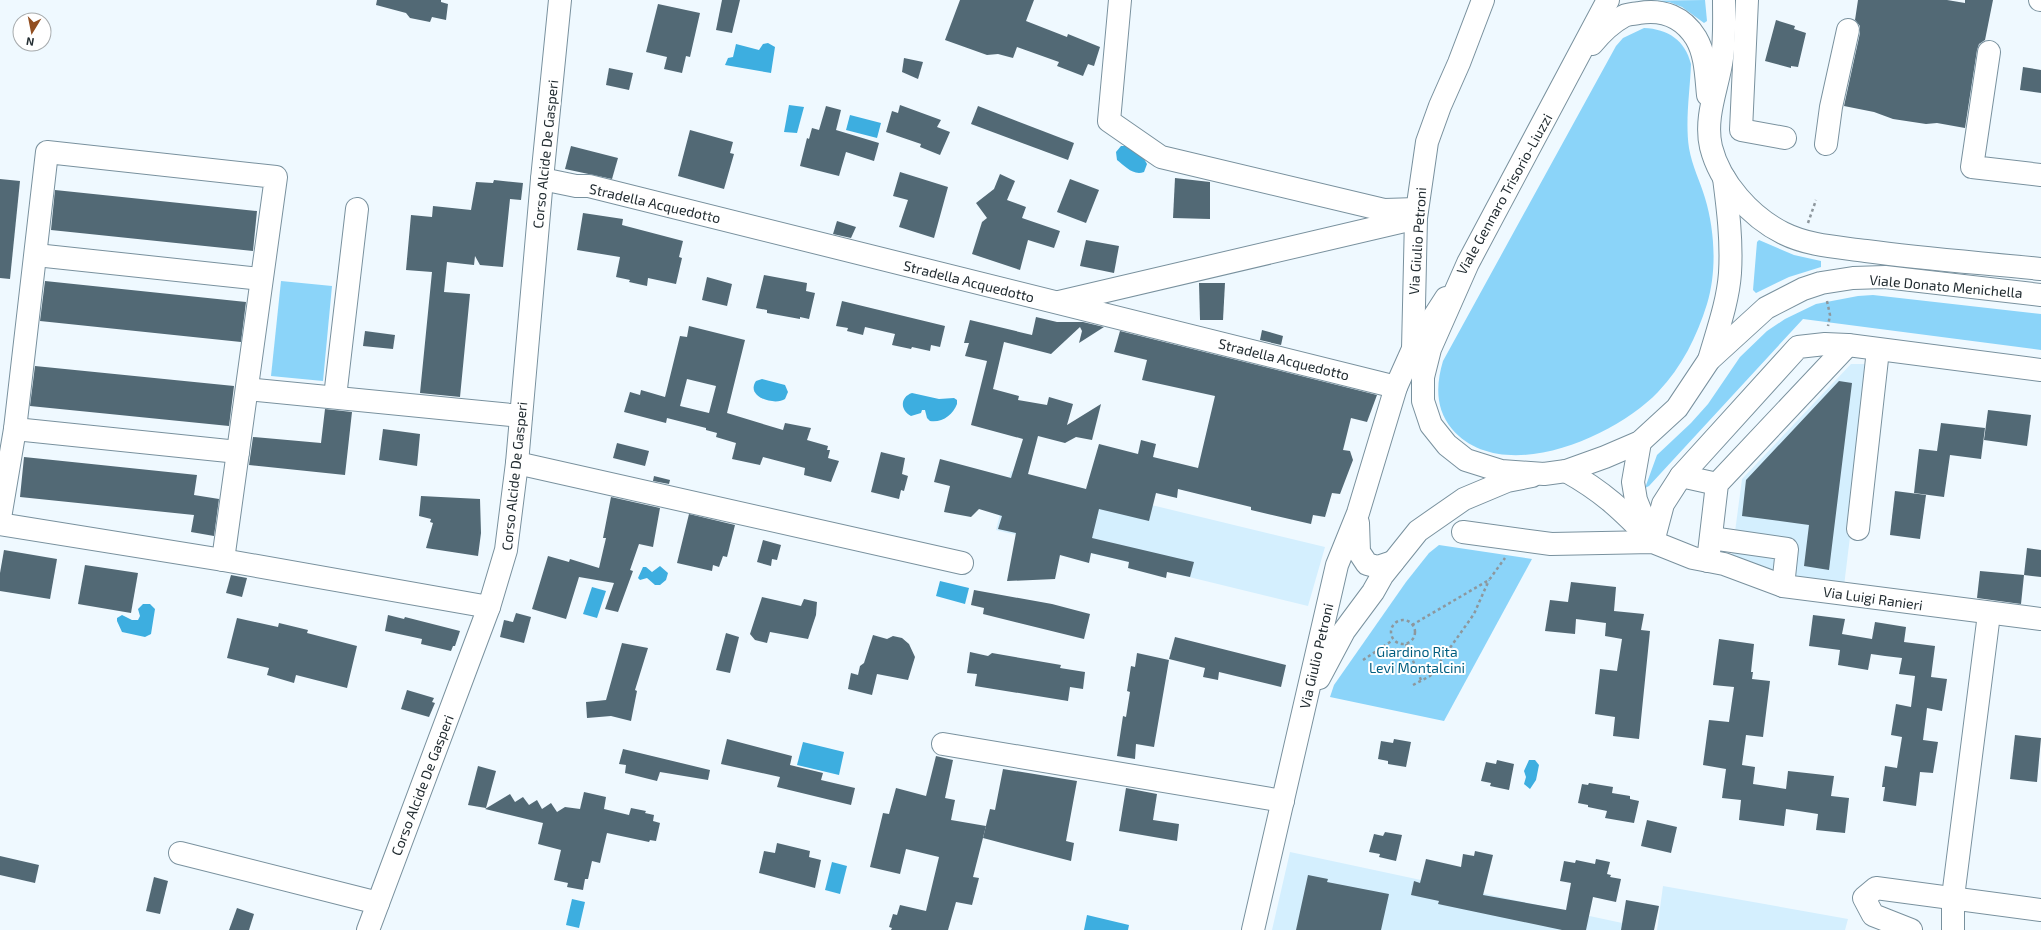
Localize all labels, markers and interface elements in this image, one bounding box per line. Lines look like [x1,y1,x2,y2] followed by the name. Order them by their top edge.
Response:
[12,12,52,52] north arrow
[25,35,35,49] text: N
[529,79,561,229] street label: Corso Alcide De Gasperi
[1453,110,1555,278] street label: Viale Gennaro Trisorio-Liuzzi
[588,180,722,226] street label: Stradella Acquedotto
[1405,187,1429,295] street label: Via Giulio Petroni
[902,257,1036,305] street label: Stradella Acquedotto
[1869,271,2023,301] street label: Viale Donato Menichella
[1217,335,1351,383] street label: Stradella Acquedotto
[498,401,530,551] street label: Corso Alcide De Gasperi
[1822,583,1924,613] street label: Via Luigi Ranieri
[1296,602,1336,710] street label: Via Giulio Petroni
[1369,643,1465,676] park label: Giardino Rita Levi Montalcini
[387,712,457,858] street label: Corso Alcide De Gasperi

